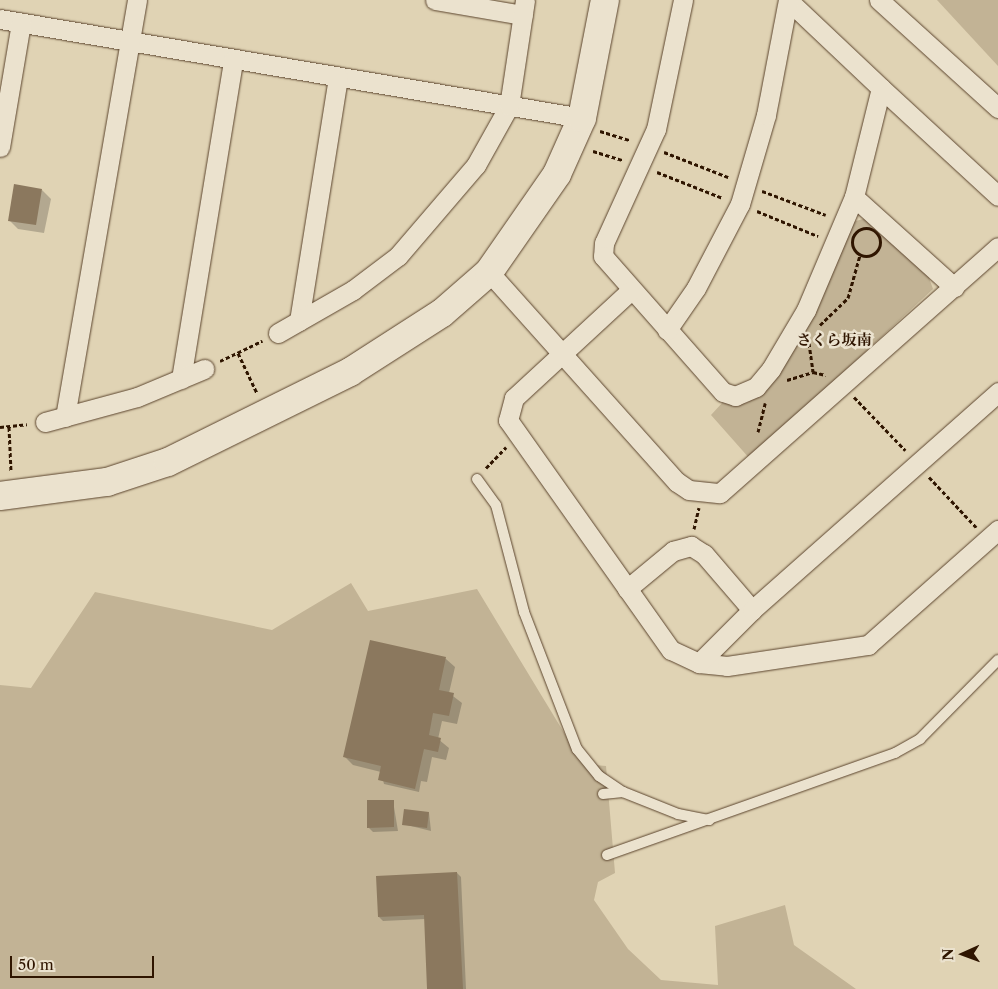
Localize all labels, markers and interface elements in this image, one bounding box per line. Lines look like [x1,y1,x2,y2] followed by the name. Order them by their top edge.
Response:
[797,331,871,349] district label: さくら坂南
[938,929,988,979] north arrow
[12,946,156,978] scale bar
[939,948,957,961] text: N
[18,955,54,974] text: 50 m

